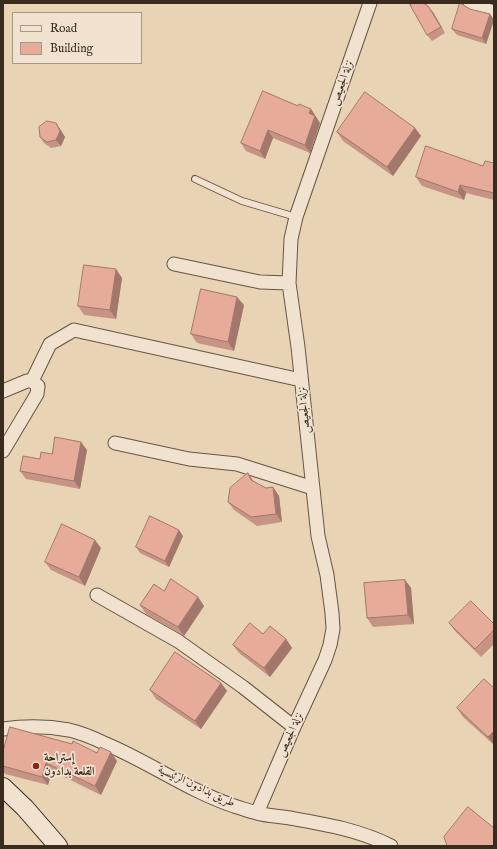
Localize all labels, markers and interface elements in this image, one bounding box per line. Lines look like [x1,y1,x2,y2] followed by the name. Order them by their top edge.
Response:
[12,12,142,64] legend
[50,21,77,36] text: Road
[50,41,93,56] text: Building
[328,58,358,108] street label: نزلة الجعيص
[295,386,315,434] street label: نزلة الجعيص
[275,710,307,760] street label: نزلة الجعيص
[44,752,95,780] place label: إستراحة القلعة بدادون
[31,761,41,771] marker: إستراحة القلعة بدادون
[155,763,237,811] street label: طريق بدادون الرئيسية

